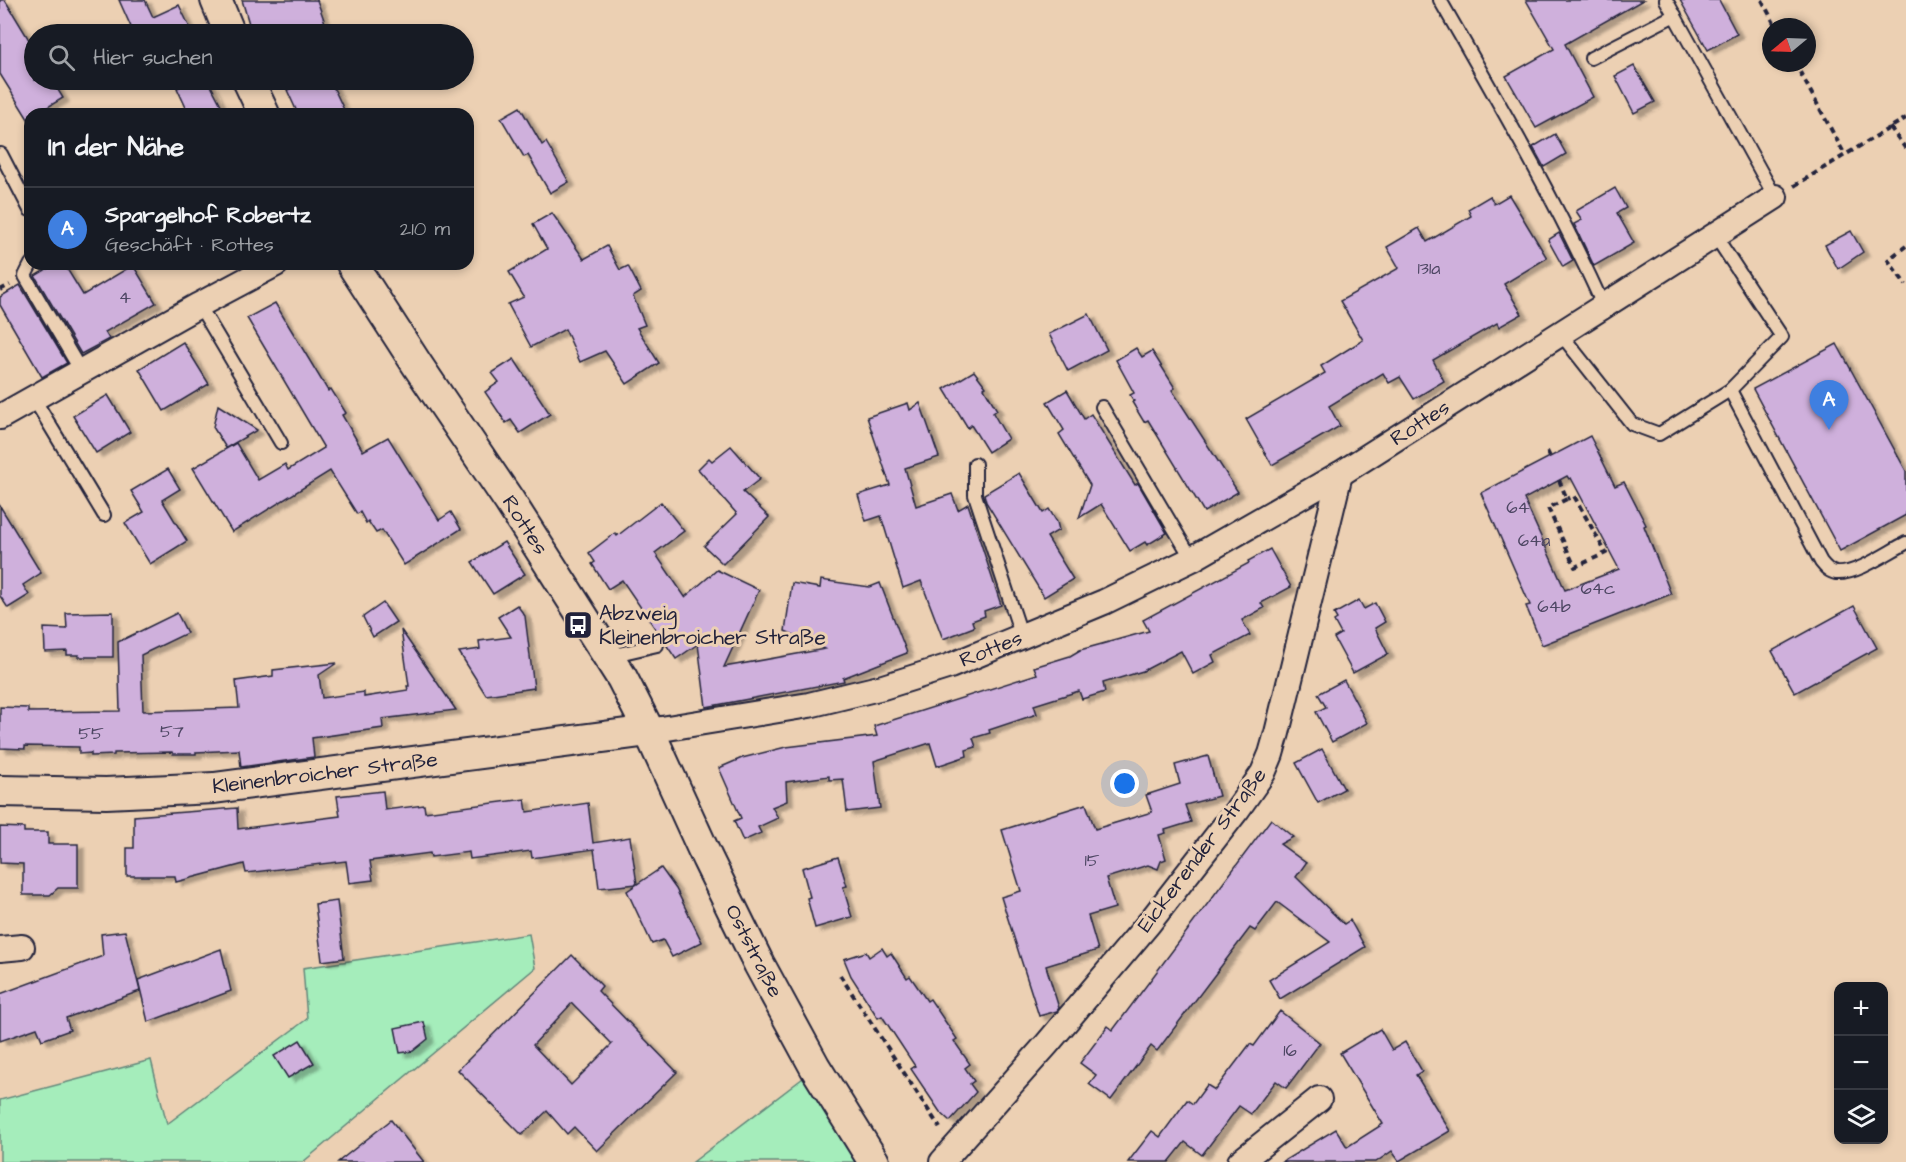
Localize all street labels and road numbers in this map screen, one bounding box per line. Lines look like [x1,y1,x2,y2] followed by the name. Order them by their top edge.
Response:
[1385,393,1455,453] street label: Rottes
[495,490,555,560] street label: Rottes
[955,623,1027,675] street label: Rottes
[211,745,439,801] street label: Kleinenbroicher Straße
[1130,762,1274,938] street label: Eickerender Straße
[718,900,790,1002] street label: Oststraße

